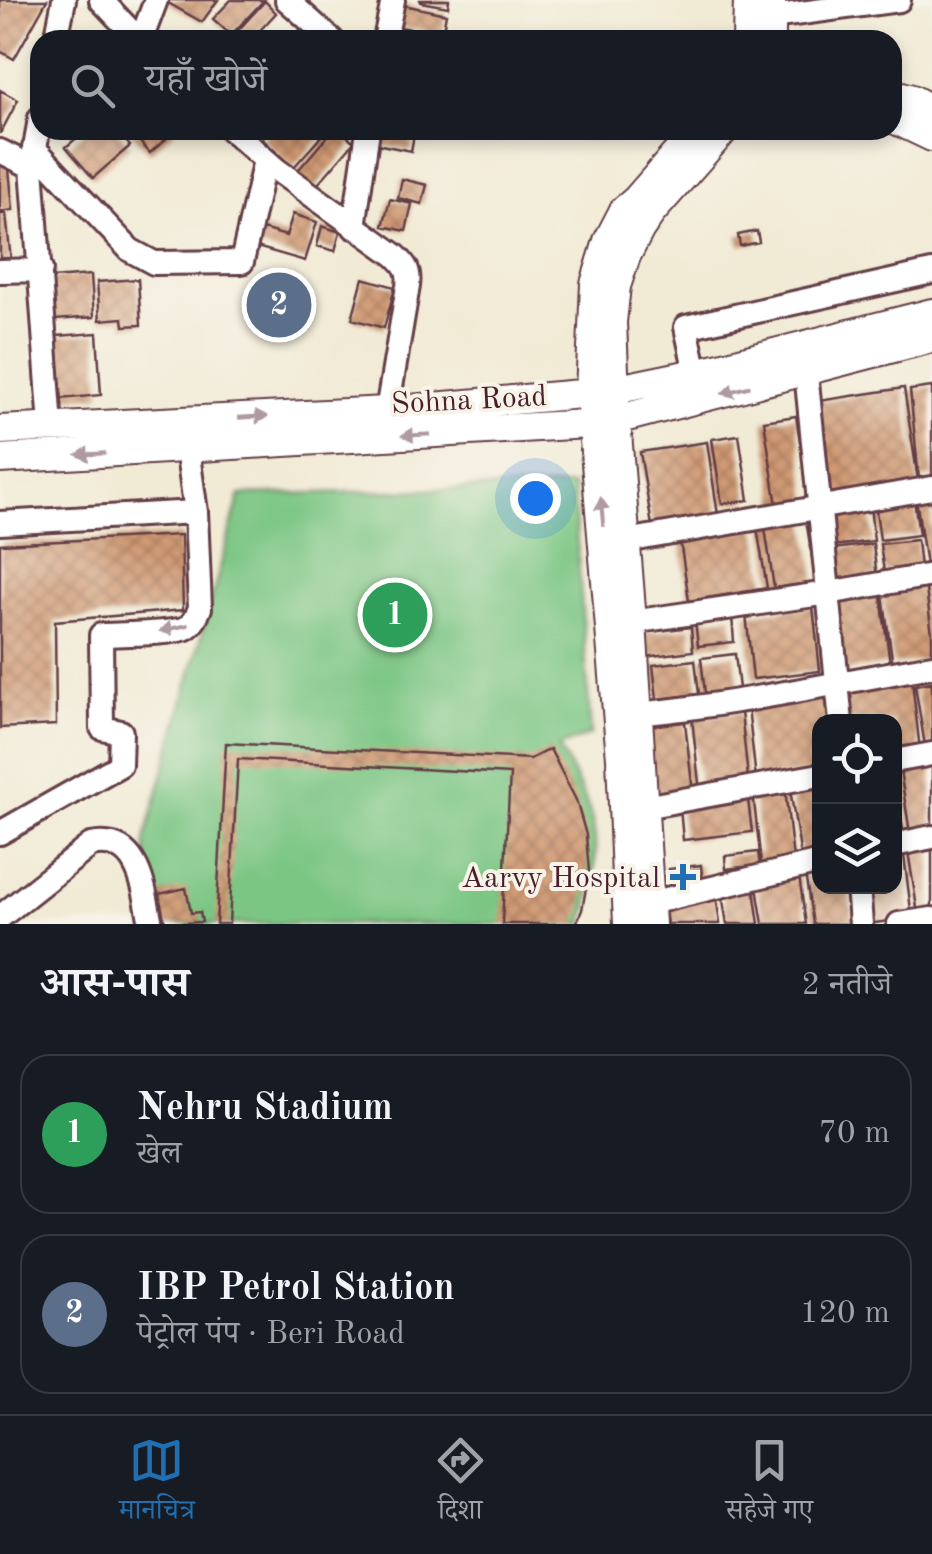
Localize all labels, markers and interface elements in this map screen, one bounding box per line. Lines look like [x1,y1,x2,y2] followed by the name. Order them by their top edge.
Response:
[30,30,902,140] search box
[65,58,120,113] icon: search
[145,62,267,100] text: यहाँ खोजें
[246,268,312,342] pin: 2
[390,382,548,420] street label: Sohna Road
[720,382,751,398] one-way arrow
[238,409,270,425] one-way arrow
[399,427,431,443] one-way arrow
[75,446,107,462] one-way arrow
[510,473,561,524] your location
[593,496,609,528] one-way arrow
[362,578,428,652] pin: 1
[158,620,189,636] one-way arrow
[812,714,902,894] map controls
[812,714,902,804] button: locate
[812,804,902,894] button: layers
[461,864,660,894] place label: Aarvy Hospital
[670,864,696,890] marker: Aarvy Hospital
[40,964,189,1006] text: आस-पास
[802,970,892,1002] text: 2 नतीजे
[137,1090,393,1128] text: Nehru Stadium
[65,1118,84,1150] text: 1
[819,1118,890,1150] text: 70 m
[137,1139,182,1171] text: खेल
[137,1270,455,1308] text: IBP Petrol Station
[65,1298,84,1330] text: 2
[800,1298,890,1330] text: 120 m
[137,1319,405,1351] text: पेट्रोल पंप · Beri Road
[119,1433,195,1537] tab: मानचित्र
[433,1433,488,1537] tab: दिशा
[726,1433,813,1537] tab: सहेजे गए

